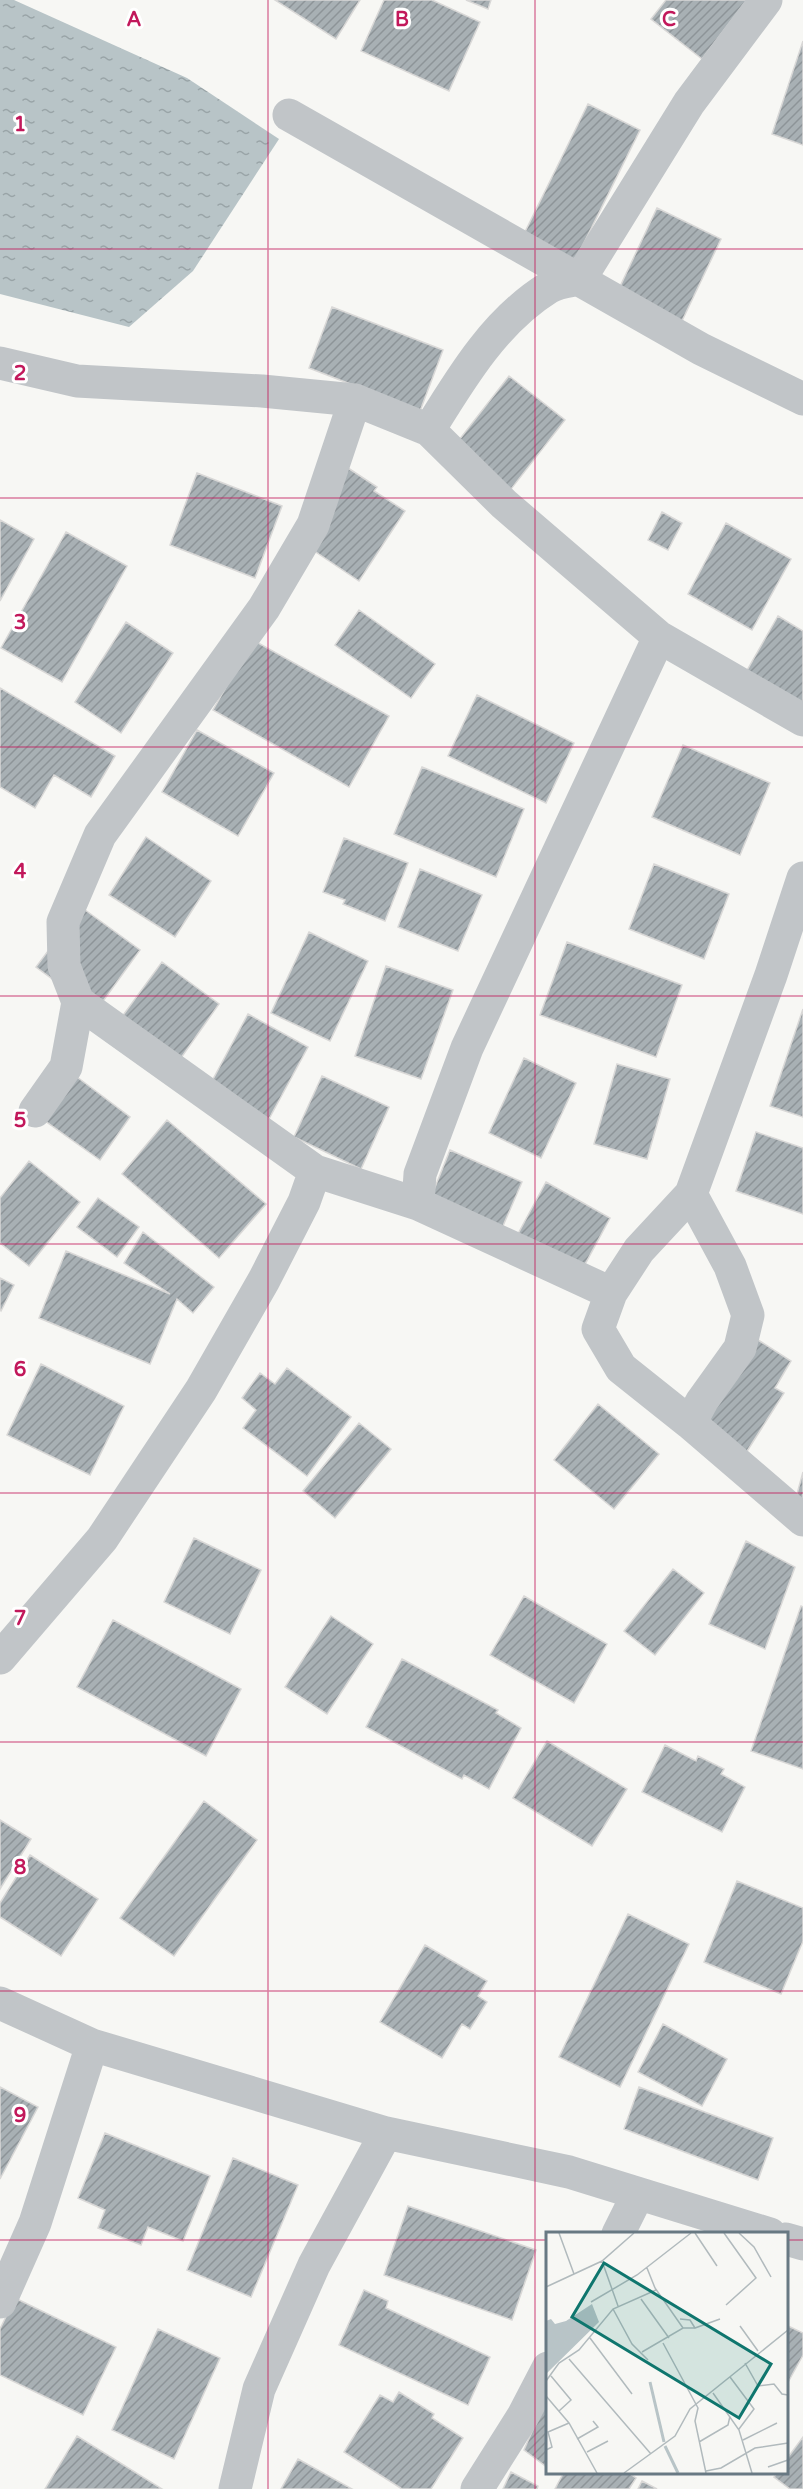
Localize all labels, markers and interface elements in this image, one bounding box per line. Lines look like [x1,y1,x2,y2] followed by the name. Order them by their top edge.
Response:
[127,8,142,32] text: A
[395,8,409,32] text: B
[662,8,676,32] text: C
[14,113,26,137] text: 1
[14,362,26,386] text: 2
[14,611,26,635] text: 3
[14,860,27,884] text: 4
[14,1109,26,1133] text: 5
[14,1358,26,1382] text: 6
[14,1607,26,1631] text: 7
[14,1856,26,1880] text: 8
[14,2104,26,2128] text: 9
[546,2232,788,2474] inset map

